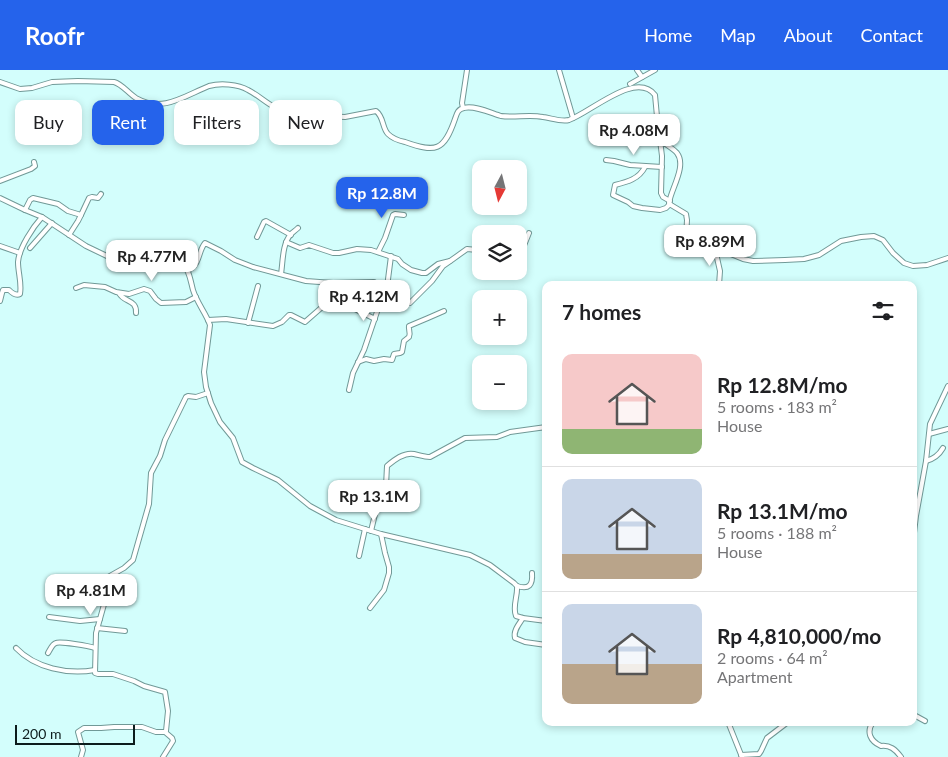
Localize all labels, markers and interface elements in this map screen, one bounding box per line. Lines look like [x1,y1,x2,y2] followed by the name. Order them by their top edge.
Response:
[25,21,84,50] text: Roofr
[644,24,692,46] text: Home
[720,24,756,46] text: Map
[784,24,833,46] text: About
[861,24,923,46] text: Contact
[15,100,82,145] chip: Buy
[92,100,164,145] chip: Rent
[174,100,259,145] chip: Filters
[269,100,342,145] chip: New
[582,114,686,156] pin: Rp 4.08M
[599,120,669,139] text: Rp 4.08M
[472,160,528,215] north arrow
[472,160,527,410] map controls
[330,176,434,219] pin: Rp 12.8M
[347,183,417,202] text: Rp 12.8M
[658,224,762,267] pin: Rp 8.89M
[472,225,527,280] button: layers
[675,231,745,250] text: Rp 8.89M
[100,240,204,282] pin: Rp 4.77M
[117,246,187,265] text: Rp 4.77M
[312,280,416,322] pin: Rp 4.12M
[329,286,399,305] text: Rp 4.12M
[472,290,527,345] button: +
[869,297,897,325] icon: filters
[562,299,641,324] text: 7 homes
[472,355,527,410] button: −
[717,372,848,397] text: Rp 12.8M/mo
[602,374,662,434] icon: home
[717,397,837,416] text: 5 rooms · 183 m²
[717,416,762,435] text: House
[322,480,426,522] pin: Rp 13.1M
[339,486,409,505] text: Rp 13.1M
[717,498,848,523] text: Rp 13.1M/mo
[602,499,662,559] icon: home
[717,523,837,542] text: 5 rooms · 188 m²
[717,542,762,561] text: House
[39,574,143,616] pin: Rp 4.81M
[56,580,126,599] text: Rp 4.81M
[717,623,881,648] text: Rp 4,810,000/mo
[602,624,662,684] icon: home
[717,648,828,667] text: 2 rooms · 64 m²
[717,667,792,686] text: Apartment
[15,722,135,745] scale bar
[22,725,61,742] text: 200 m

